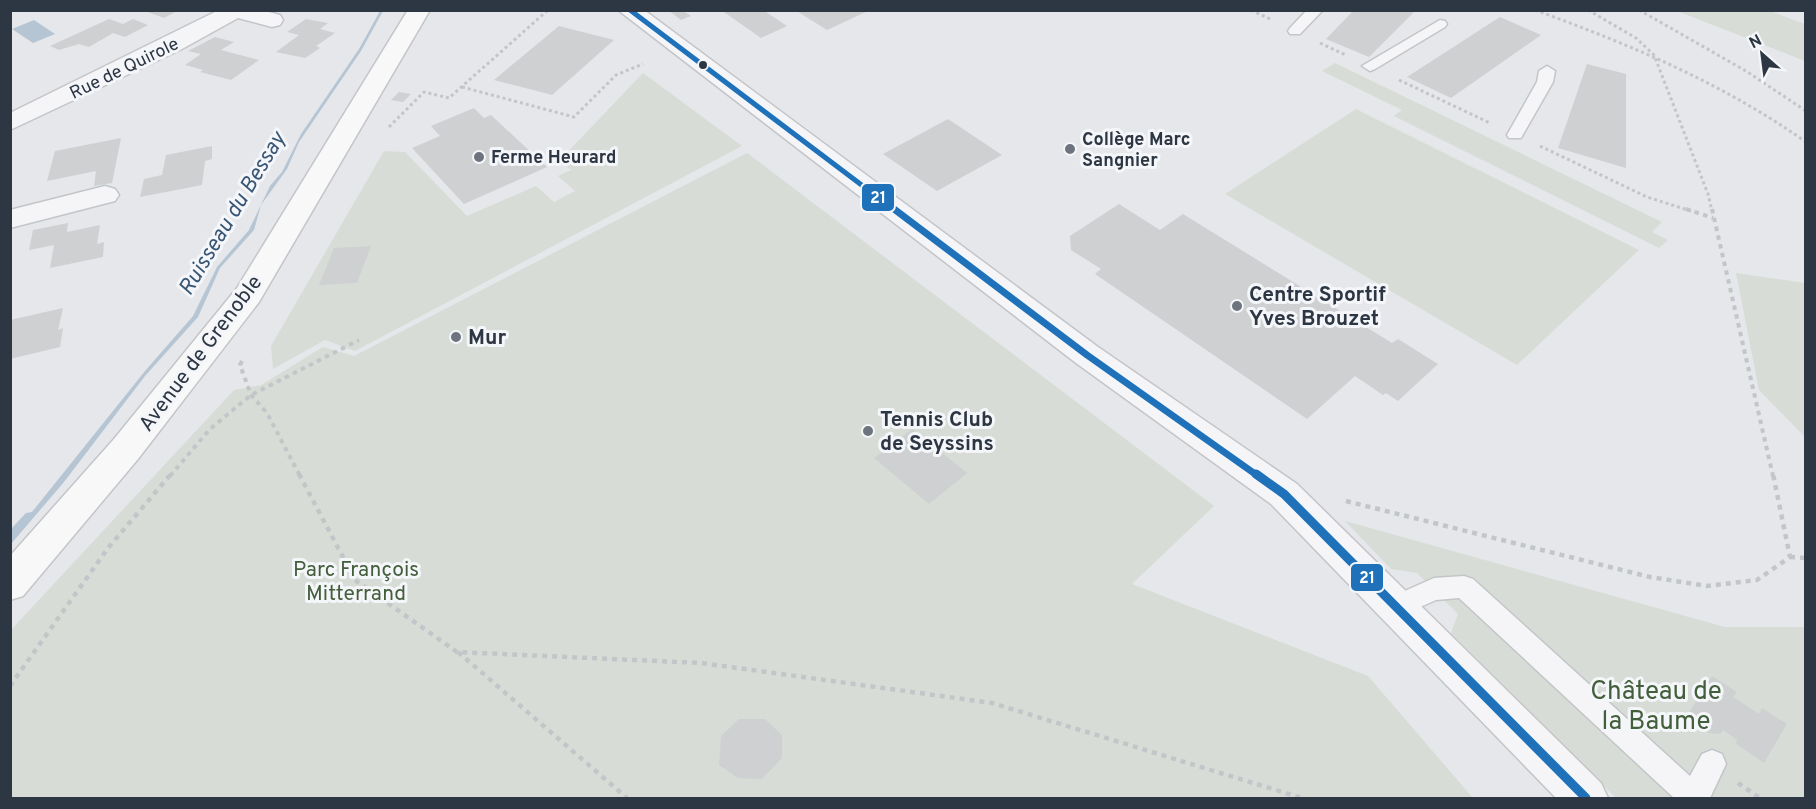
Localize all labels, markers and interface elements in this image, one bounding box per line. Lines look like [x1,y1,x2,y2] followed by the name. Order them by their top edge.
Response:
[1732,24,1792,84] north arrow
[1746,31,1766,54] text: N
[66,33,183,106] street label: Rue de Quirole
[697,59,709,71] unlabelled marker
[174,126,294,301] water label: Ruisseau du Bessay
[1082,129,1190,173] place label: Collège Marc Sangnier
[1063,142,1077,156] marker: Collège Marc Sangnier
[491,147,616,170] place label: Ferme Heurard
[472,150,486,164] marker: Ferme Heurard
[861,183,895,212] line badge: 21
[870,189,886,209] text: 21
[133,270,269,438] street label: Avenue de Grenoble
[1249,282,1386,333] place label: Centre Sportif Yves Brouzet
[1230,299,1244,313] marker: Centre Sportif Yves Brouzet
[468,325,506,352] place label: Mur
[449,330,463,344] marker: Mur
[880,407,994,458] place label: Tennis Club de Seyssins
[861,424,875,438] marker: Tennis Club de Seyssins
[293,557,419,608] park label: Parc François Mitterrand
[1350,563,1384,592] line badge: 21
[1359,569,1375,589] text: 21
[1590,676,1722,739] park label: Château de la Baume

